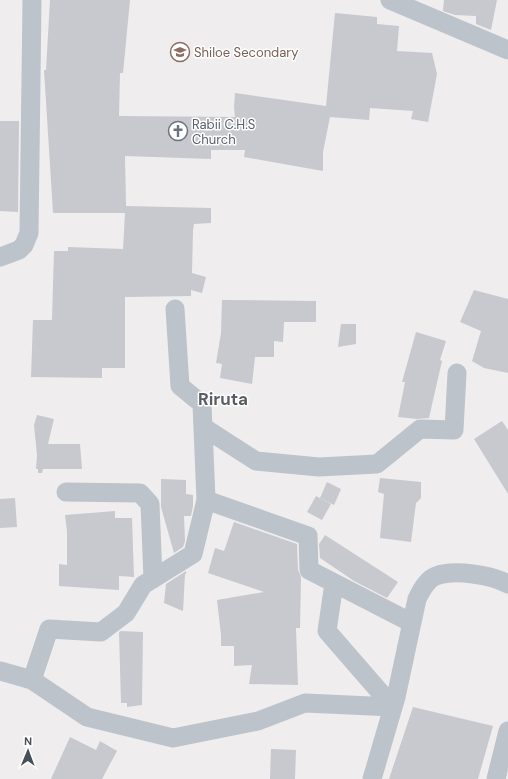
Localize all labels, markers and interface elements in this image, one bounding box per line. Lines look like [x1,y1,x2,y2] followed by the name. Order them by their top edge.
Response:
[169,41,191,63] school or university icon: Shiloe Secondary
[194,44,298,61] place label: Shiloe Secondary
[192,116,255,148] place label: Rabii C.H.S Church
[167,120,189,142] church icon: Rabii C.H.S Church
[198,388,248,410] district label: Riruta
[8,731,48,771] north arrow
[24,734,32,748] text: N

